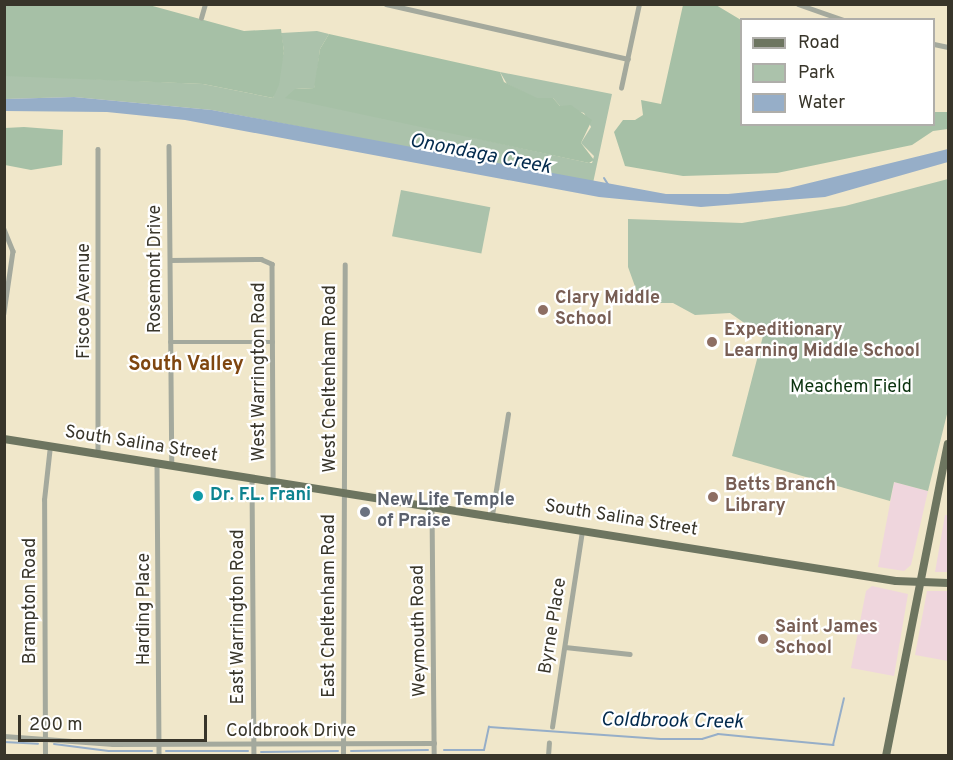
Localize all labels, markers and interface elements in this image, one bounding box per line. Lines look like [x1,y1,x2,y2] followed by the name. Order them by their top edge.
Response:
[740,18,935,126] legend
[798,32,840,55] text: Road
[798,62,835,85] text: Park
[798,92,845,115] text: Water
[407,130,553,180] water label: Onondaga Creek
[145,205,167,333] street label: Rosemont Drive
[74,243,96,359] street label: Fiscoe Avenue
[249,282,271,462] street label: West Warrington Road
[320,285,342,473] street label: West Cheltenham Road
[555,289,660,332] place label: Clary Middle School
[536,303,550,317] marker: Clary Middle School
[724,321,920,364] place label: Expeditionary Learning Middle School
[705,335,719,349] marker: Expeditionary Learning Middle School
[128,353,244,377] district label: South Valley
[790,377,912,399] park label: Meachem Field
[63,422,219,468] street label: South Salina Street
[725,476,836,518] place label: Betts Branch Library
[210,485,311,507] place label: Dr. F.L. Frani
[191,489,205,503] marker: Dr. F.L. Frani
[706,490,720,504] marker: Betts Branch Library
[377,491,515,534] place label: New Life Temple of Praise
[543,496,699,542] street label: South Salina Street
[358,505,372,519] marker: New Life Temple of Praise
[319,514,341,698] street label: East Cheltenham Road
[228,529,250,705] street label: East Warrington Road
[20,538,42,664] street label: Brampton Road
[134,553,156,665] street label: Harding Place
[408,565,432,697] street label: Weymouth Road
[536,576,572,676] street label: Byrne Place
[775,618,878,660] place label: Saint James School
[756,632,770,646] marker: Saint James School
[21,703,210,741] scale bar
[600,709,744,735] water label: Coldbrook Creek
[29,714,82,737] text: 200 m
[226,721,356,743] street label: Coldbrook Drive

